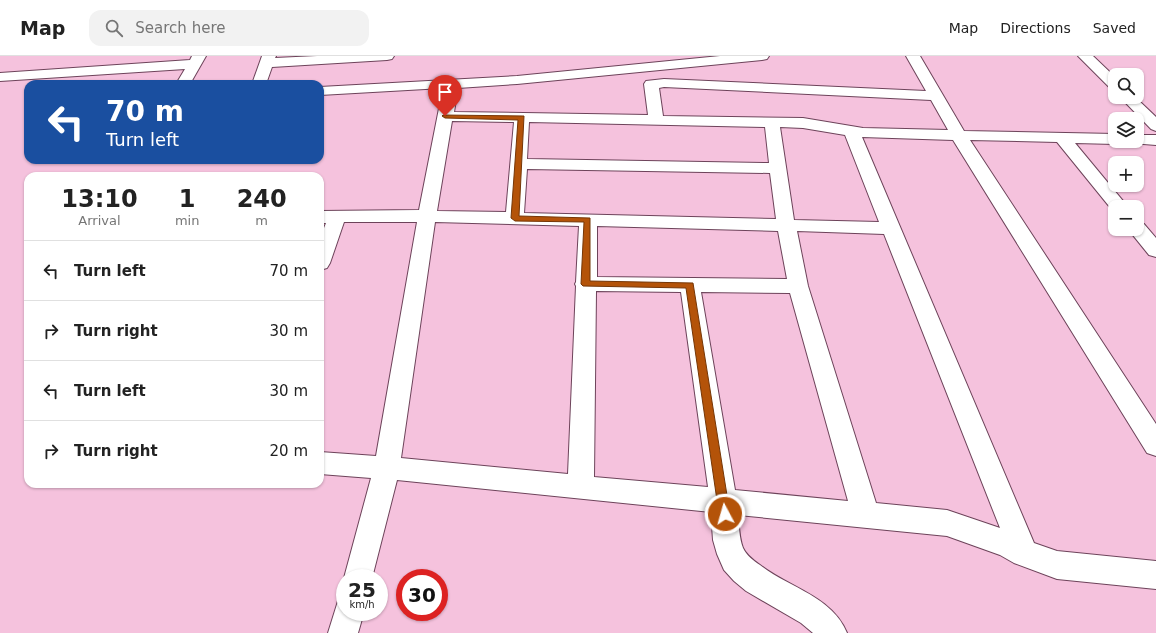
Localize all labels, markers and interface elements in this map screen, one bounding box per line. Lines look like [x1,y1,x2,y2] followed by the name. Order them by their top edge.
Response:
[89,10,369,46] search box
[20,17,65,39] text: Map
[103,17,125,39] icon: search
[135,19,225,37] text: Search here
[949,20,978,36] text: Map
[1000,20,1071,36] text: Directions
[1093,20,1136,36] text: Saved
[1108,68,1144,236] map controls
[1108,68,1144,104] button: search
[428,75,462,116] pin
[434,81,456,103] icon: arrive
[106,95,184,128] text: 70 m
[40,96,92,148] icon: left
[1108,112,1144,148] button: layers
[106,129,179,150] text: Turn left
[1108,156,1144,192] button: +
[61,185,138,213] text: 13:10
[179,185,195,213] text: 1
[237,185,287,213] text: 240
[1108,200,1144,236] button: −
[78,213,121,228] text: Arrival
[175,213,199,228] text: min
[255,213,268,228] text: m
[40,260,62,282] icon: left
[74,262,146,280] text: Turn left
[270,262,308,280] text: 70 m
[40,320,62,342] icon: right
[74,322,158,340] text: Turn right
[270,322,308,340] text: 30 m
[40,380,62,402] icon: left
[74,382,146,400] text: Turn left
[270,382,308,400] text: 30 m
[40,440,62,462] icon: right
[74,442,158,460] text: Turn right
[270,442,308,460] text: 20 m
[704,493,746,535] position arrow
[396,569,448,621] speed limit sign: 30
[348,578,376,602] text: 25
[349,599,375,610] text: km/h

